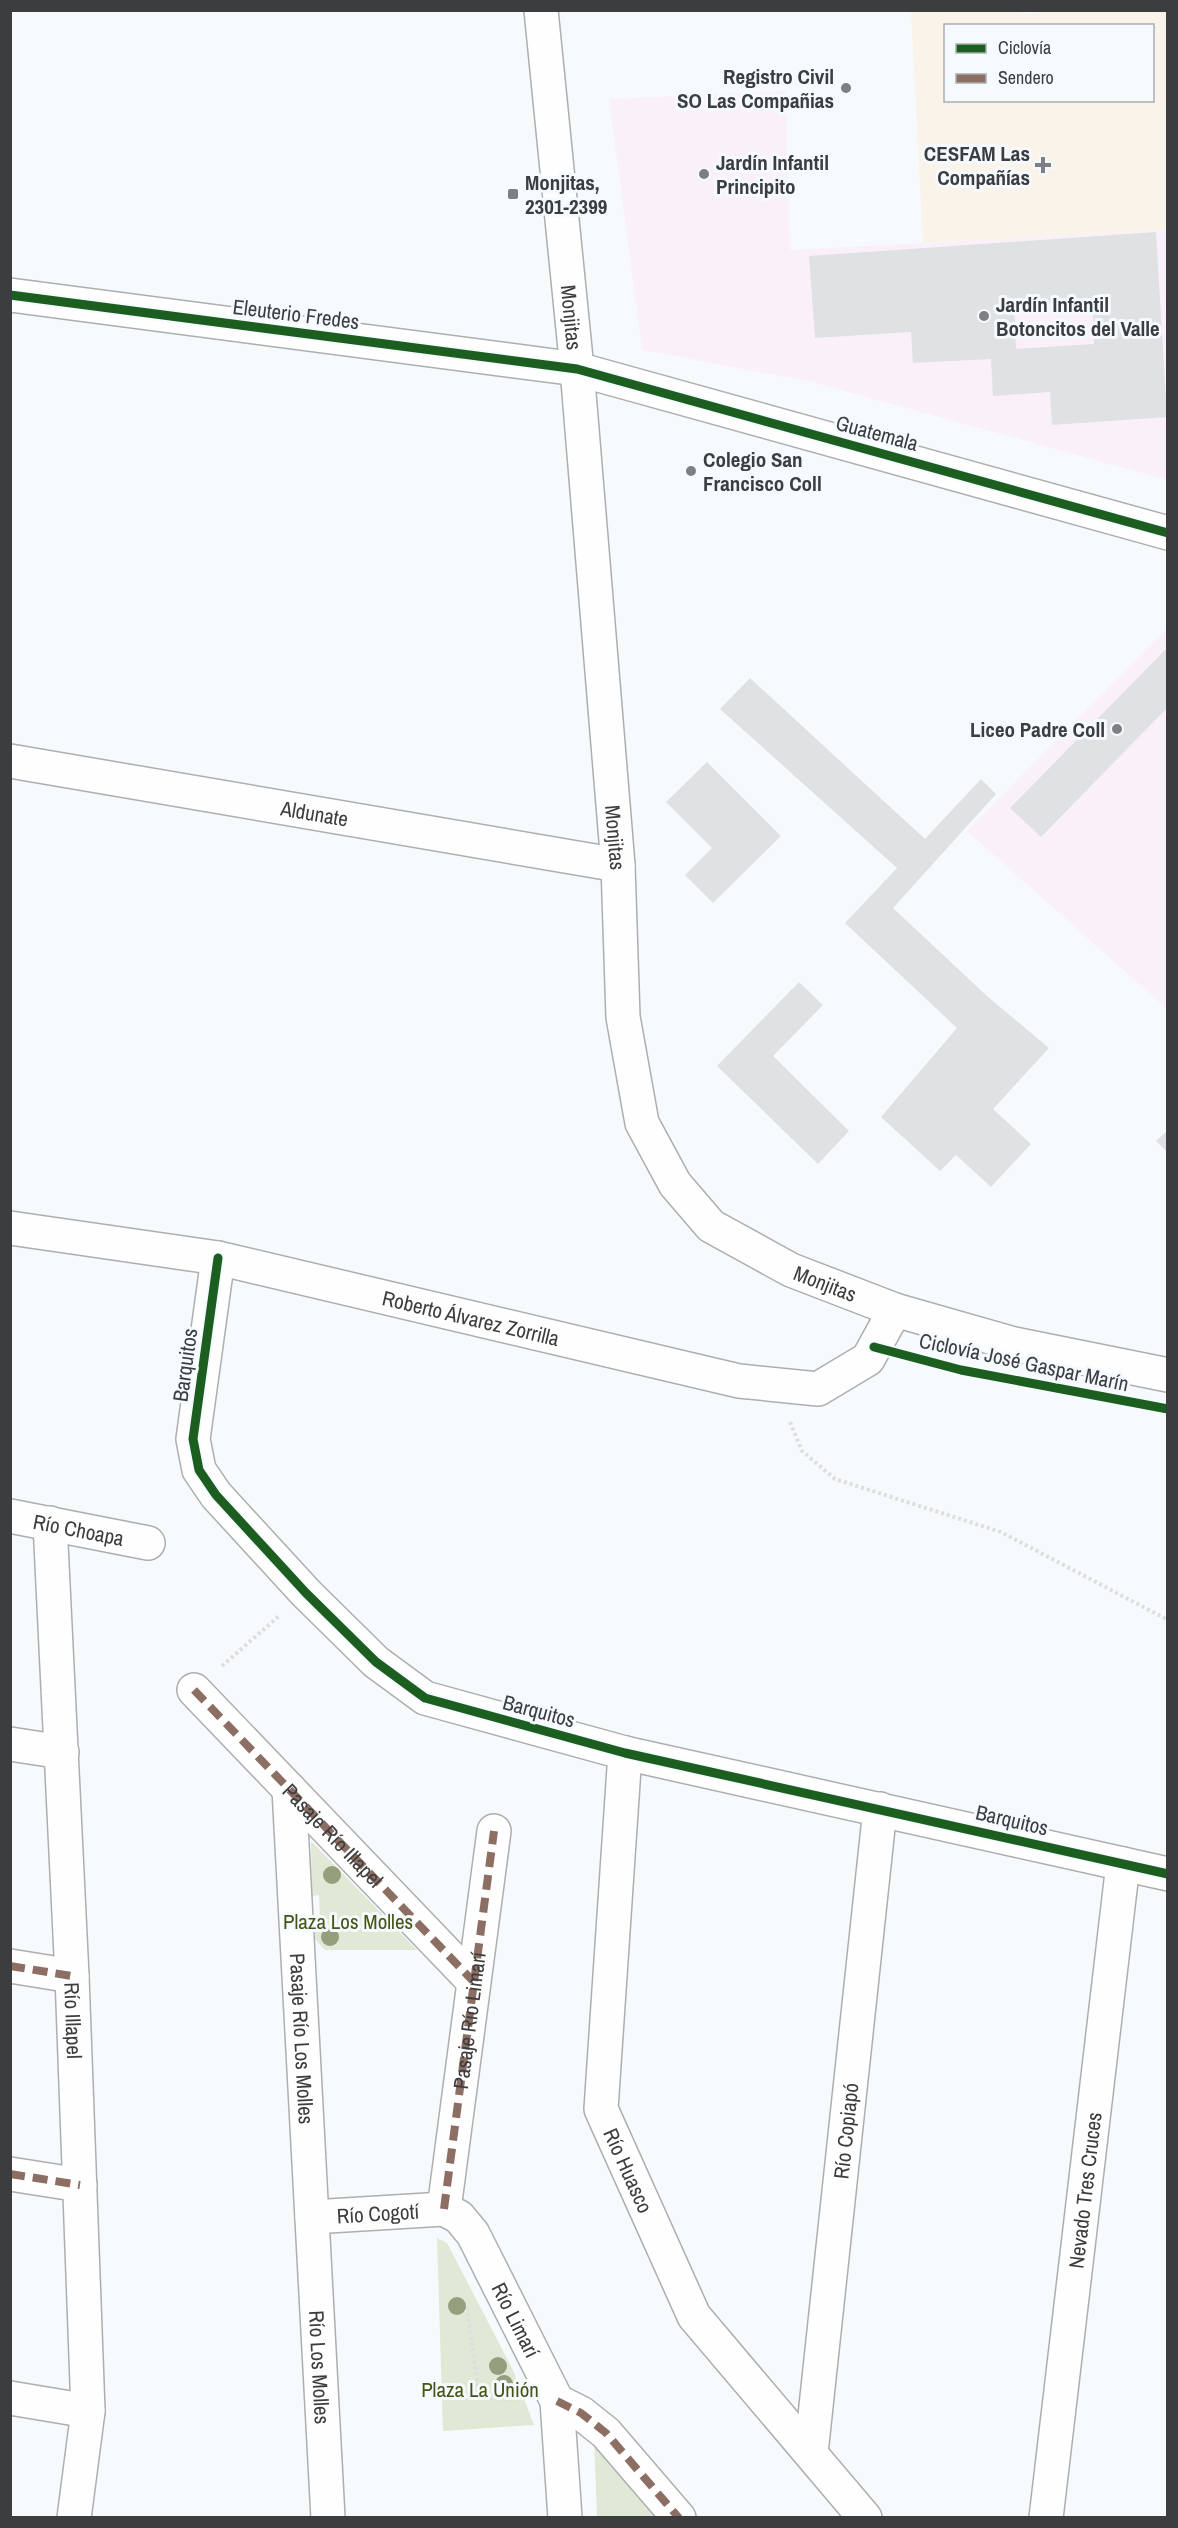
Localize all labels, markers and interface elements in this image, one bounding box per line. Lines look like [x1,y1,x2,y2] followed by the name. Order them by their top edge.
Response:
[944,24,1154,102] legend
[998,35,1051,60] text: Ciclovía
[677,62,834,115] place label: Registro Civil SO Las Compañias
[998,65,1054,90] text: Sendero
[839,81,853,95] marker: Registro Civil SO Las Compañias
[924,139,1030,192] place label: CESFAM Las Compañías
[716,148,829,201] place label: Jardín Infantil Principito
[1034,156,1052,174] marker: CESFAM Las Compañías
[697,167,711,181] marker: Jardín Infantil Principito
[525,168,607,221] place label: Monjitas, 2301-2399
[506,187,520,201] marker: Monjitas, 2301-2399
[554,284,590,351] street label: Monjitas
[996,290,1160,343] place label: Jardín Infantil Botoncitos del Valle
[231,292,361,336] street label: Eleuterio Fredes
[977,309,991,323] marker: Jardín Infantil Botoncitos del Valle
[833,408,922,458] street label: Guatemala
[703,445,822,498] place label: Colegio San Francisco Coll
[684,464,698,478] marker: Colegio San Francisco Coll
[970,715,1105,744] place label: Liceo Padre Coll
[1110,722,1124,736] marker: Liceo Padre Coll
[278,793,351,833] street label: Aldunate
[599,804,633,871] street label: Monjitas
[790,1258,861,1308] street label: Monjitas
[379,1283,563,1353] street label: Roberto Álvarez Zorrilla
[166,1326,204,1404] street label: Barquitos
[917,1326,1131,1398] street label: Ciclovía José Gaspar Marín
[31,1506,127,1553] street label: Río Choapa
[500,1687,578,1735] street label: Barquitos
[276,1777,390,1894] street label: Pasaje Río Illapel
[973,1798,1051,1842] street label: Barquitos
[283,1907,413,1936] park label: Plaza Los Molles
[445,1950,492,2091] street label: Pasaje Río Limarí
[283,1952,321,2125] street label: Pasaje Río Los Molles
[58,1982,90,2059] street label: Río Illapel
[826,2081,865,2180] street label: Río Copiapó
[1061,2111,1108,2270] street label: Nevado Tres Cruces
[597,2123,660,2217] street label: Río Huasco
[336,2196,420,2230] street label: Río Cogotí
[485,2277,547,2362] street label: Río Limarí
[302,2309,337,2425] street label: Río Los Molles
[421,2375,539,2404] park label: Plaza La Unión

